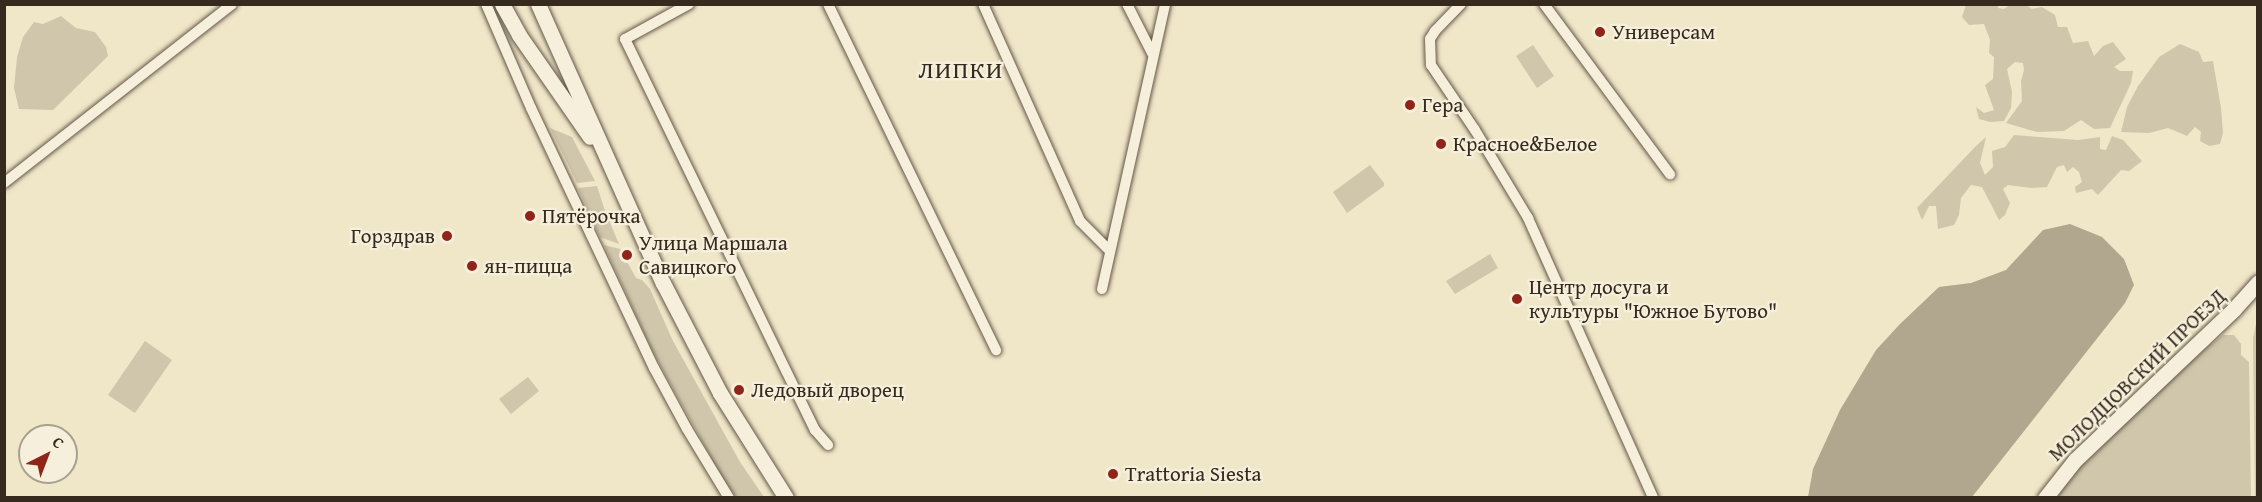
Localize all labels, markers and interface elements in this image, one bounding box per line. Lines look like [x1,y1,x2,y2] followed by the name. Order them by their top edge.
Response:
[1612,19,1715,45] place label: Универсам
[1593,25,1607,39] marker: Универсам
[918,56,1004,84] district label: ЛИПКИ
[1422,92,1463,118] place label: Гера
[1403,98,1417,112] marker: Гера
[1453,131,1597,157] place label: Красное&Белое
[1434,137,1448,151] marker: Красное&Белое
[542,203,640,229] place label: Пятёрочка
[523,209,537,223] marker: Пятёрочка
[351,223,435,249] place label: Горздрав
[440,229,454,243] marker: Горздрав
[639,230,788,280] place label: Улица Маршала Савицкого
[620,248,634,262] marker: Улица Маршала Савицкого
[484,253,572,279] place label: ян-пицца
[465,259,479,273] marker: ян-пицца
[1529,274,1777,324] place label: Центр досуга и культуры "Южное Бутово"
[2043,284,2231,466] street label: МОЛОДЦОВСКИЙ ПРОЕЗД
[1510,292,1524,306] marker: Центр досуга и культуры "Южное Бутово"
[751,377,904,403] place label: Ледовый дворец
[732,383,746,397] marker: Ледовый дворец
[18,424,78,484] north arrow
[47,430,70,454] text: С
[1125,461,1261,487] place label: Trattoria Siesta
[1106,467,1120,481] marker: Trattoria Siesta

